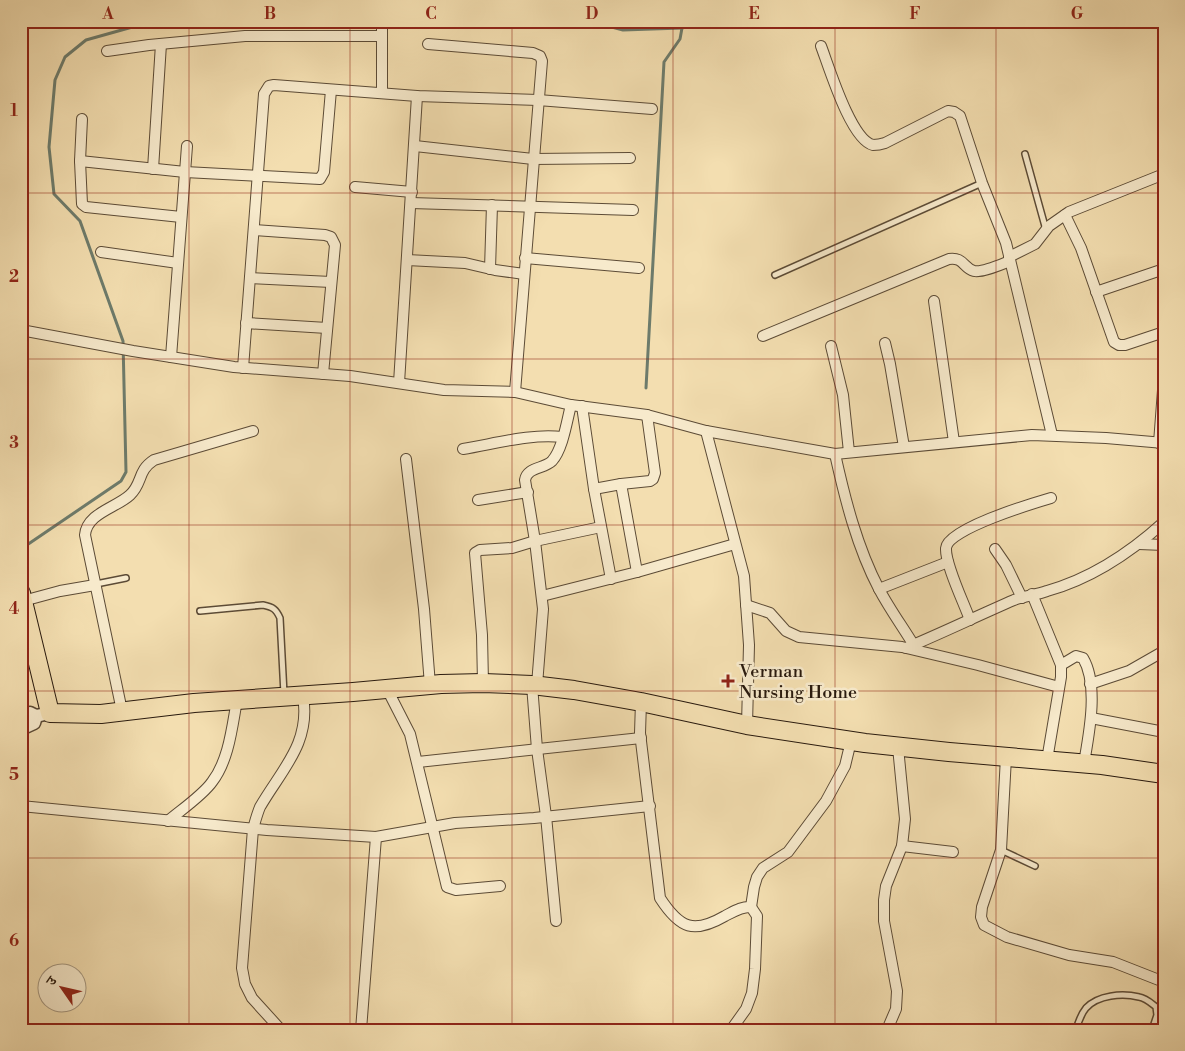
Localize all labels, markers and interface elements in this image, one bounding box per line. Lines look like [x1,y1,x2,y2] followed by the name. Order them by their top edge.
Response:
[101,4,114,24] text: A
[264,4,276,24] text: B
[425,4,437,24] text: C
[586,4,599,24] text: D
[748,4,760,24] text: E
[909,4,921,24] text: F
[1071,4,1084,24] text: G
[10,101,18,121] text: 1
[9,267,19,287] text: 2
[9,433,19,453] text: 3
[9,599,20,619] text: 4
[738,660,857,704] place label: Verman Nursing Home
[721,674,735,688] marker: Verman Nursing Home
[9,765,19,785] text: 5
[9,931,19,951] text: 6
[38,964,88,1014] north arrow
[42,973,62,990] text: उ

